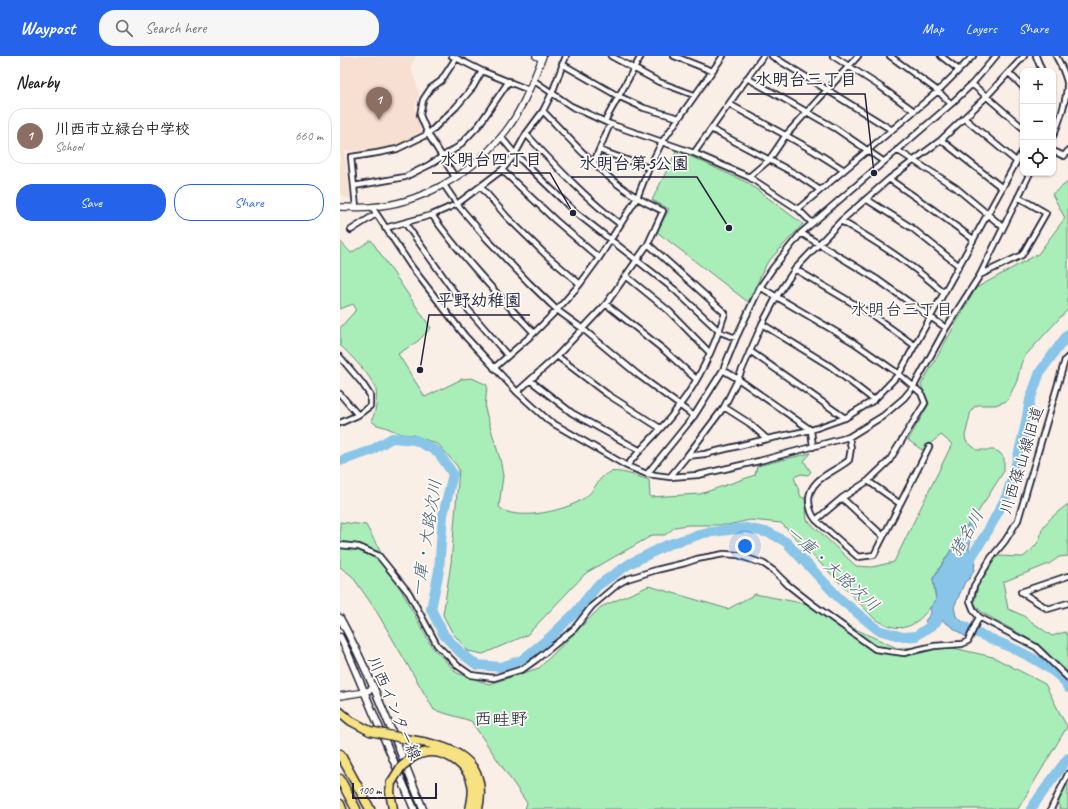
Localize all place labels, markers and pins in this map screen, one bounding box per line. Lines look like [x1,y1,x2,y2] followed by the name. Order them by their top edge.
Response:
[747,65,865,94] callout: 水明台三丁目
[366,87,392,120] pin: 1
[432,144,550,173] callout: 水明台四丁目
[571,148,697,177] callout: 水明台第5公園
[429,286,530,315] callout: 平野幼稚園

